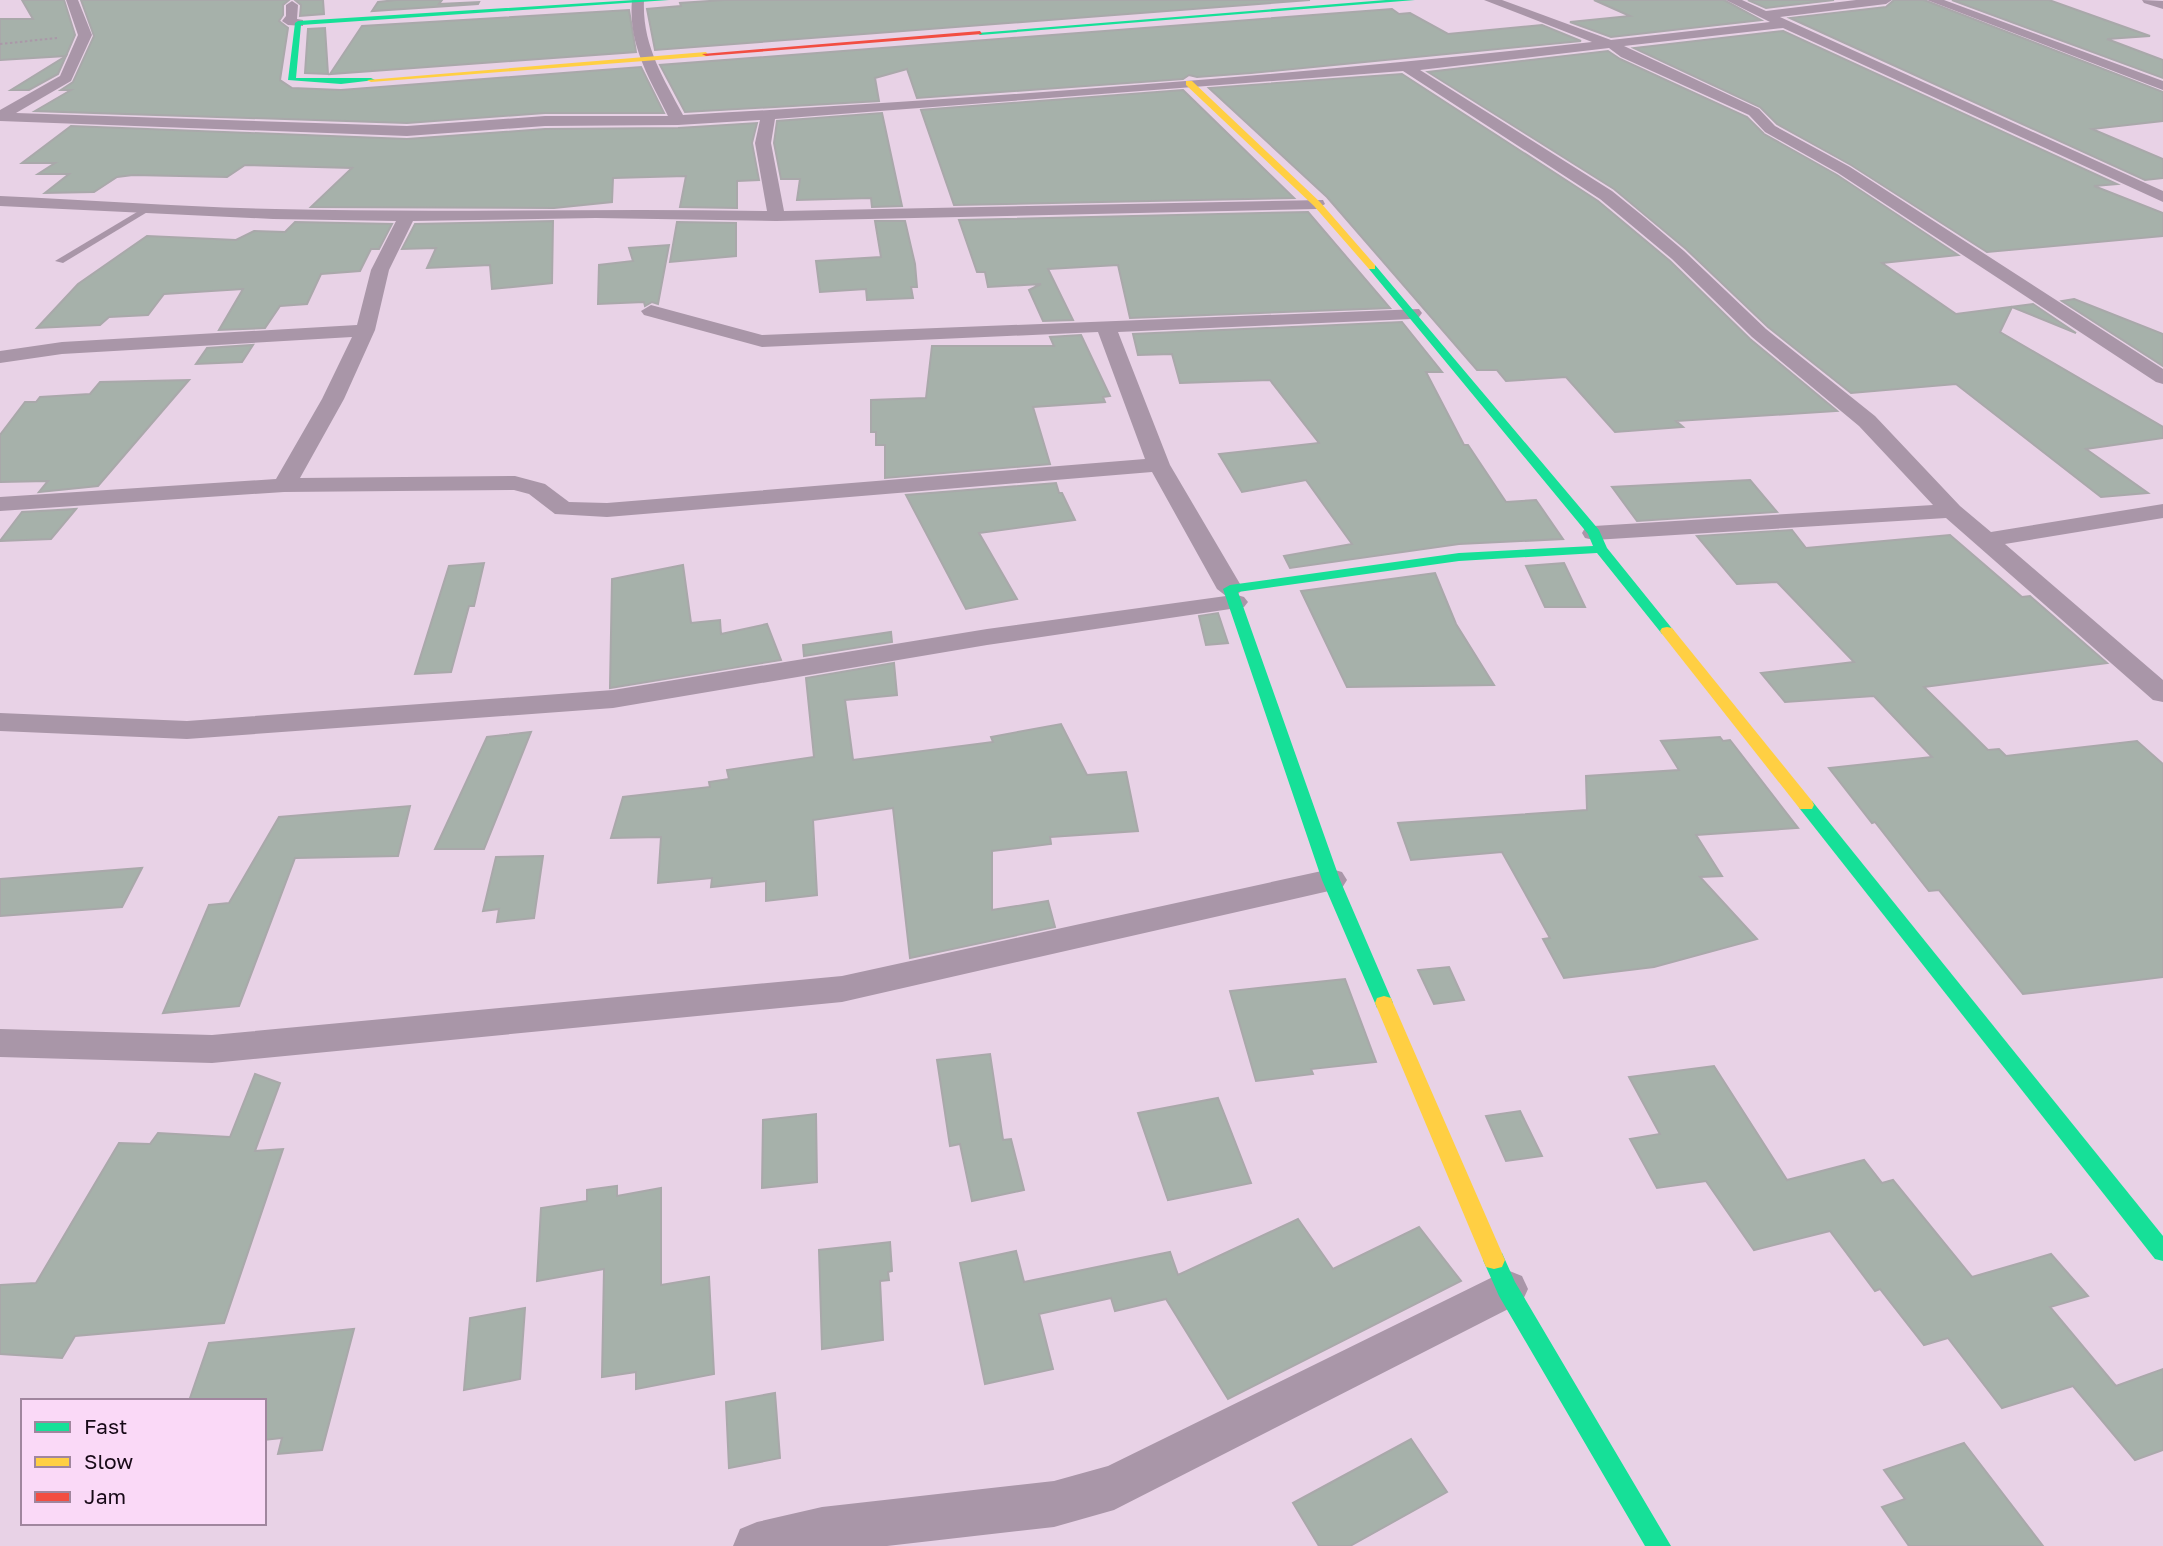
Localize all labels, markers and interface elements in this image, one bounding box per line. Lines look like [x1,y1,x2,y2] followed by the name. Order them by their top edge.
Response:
[21,1399,266,1525] legend
[84,1413,127,1439] text: Fast
[84,1448,133,1474] text: Slow
[84,1483,126,1509] text: Jam

